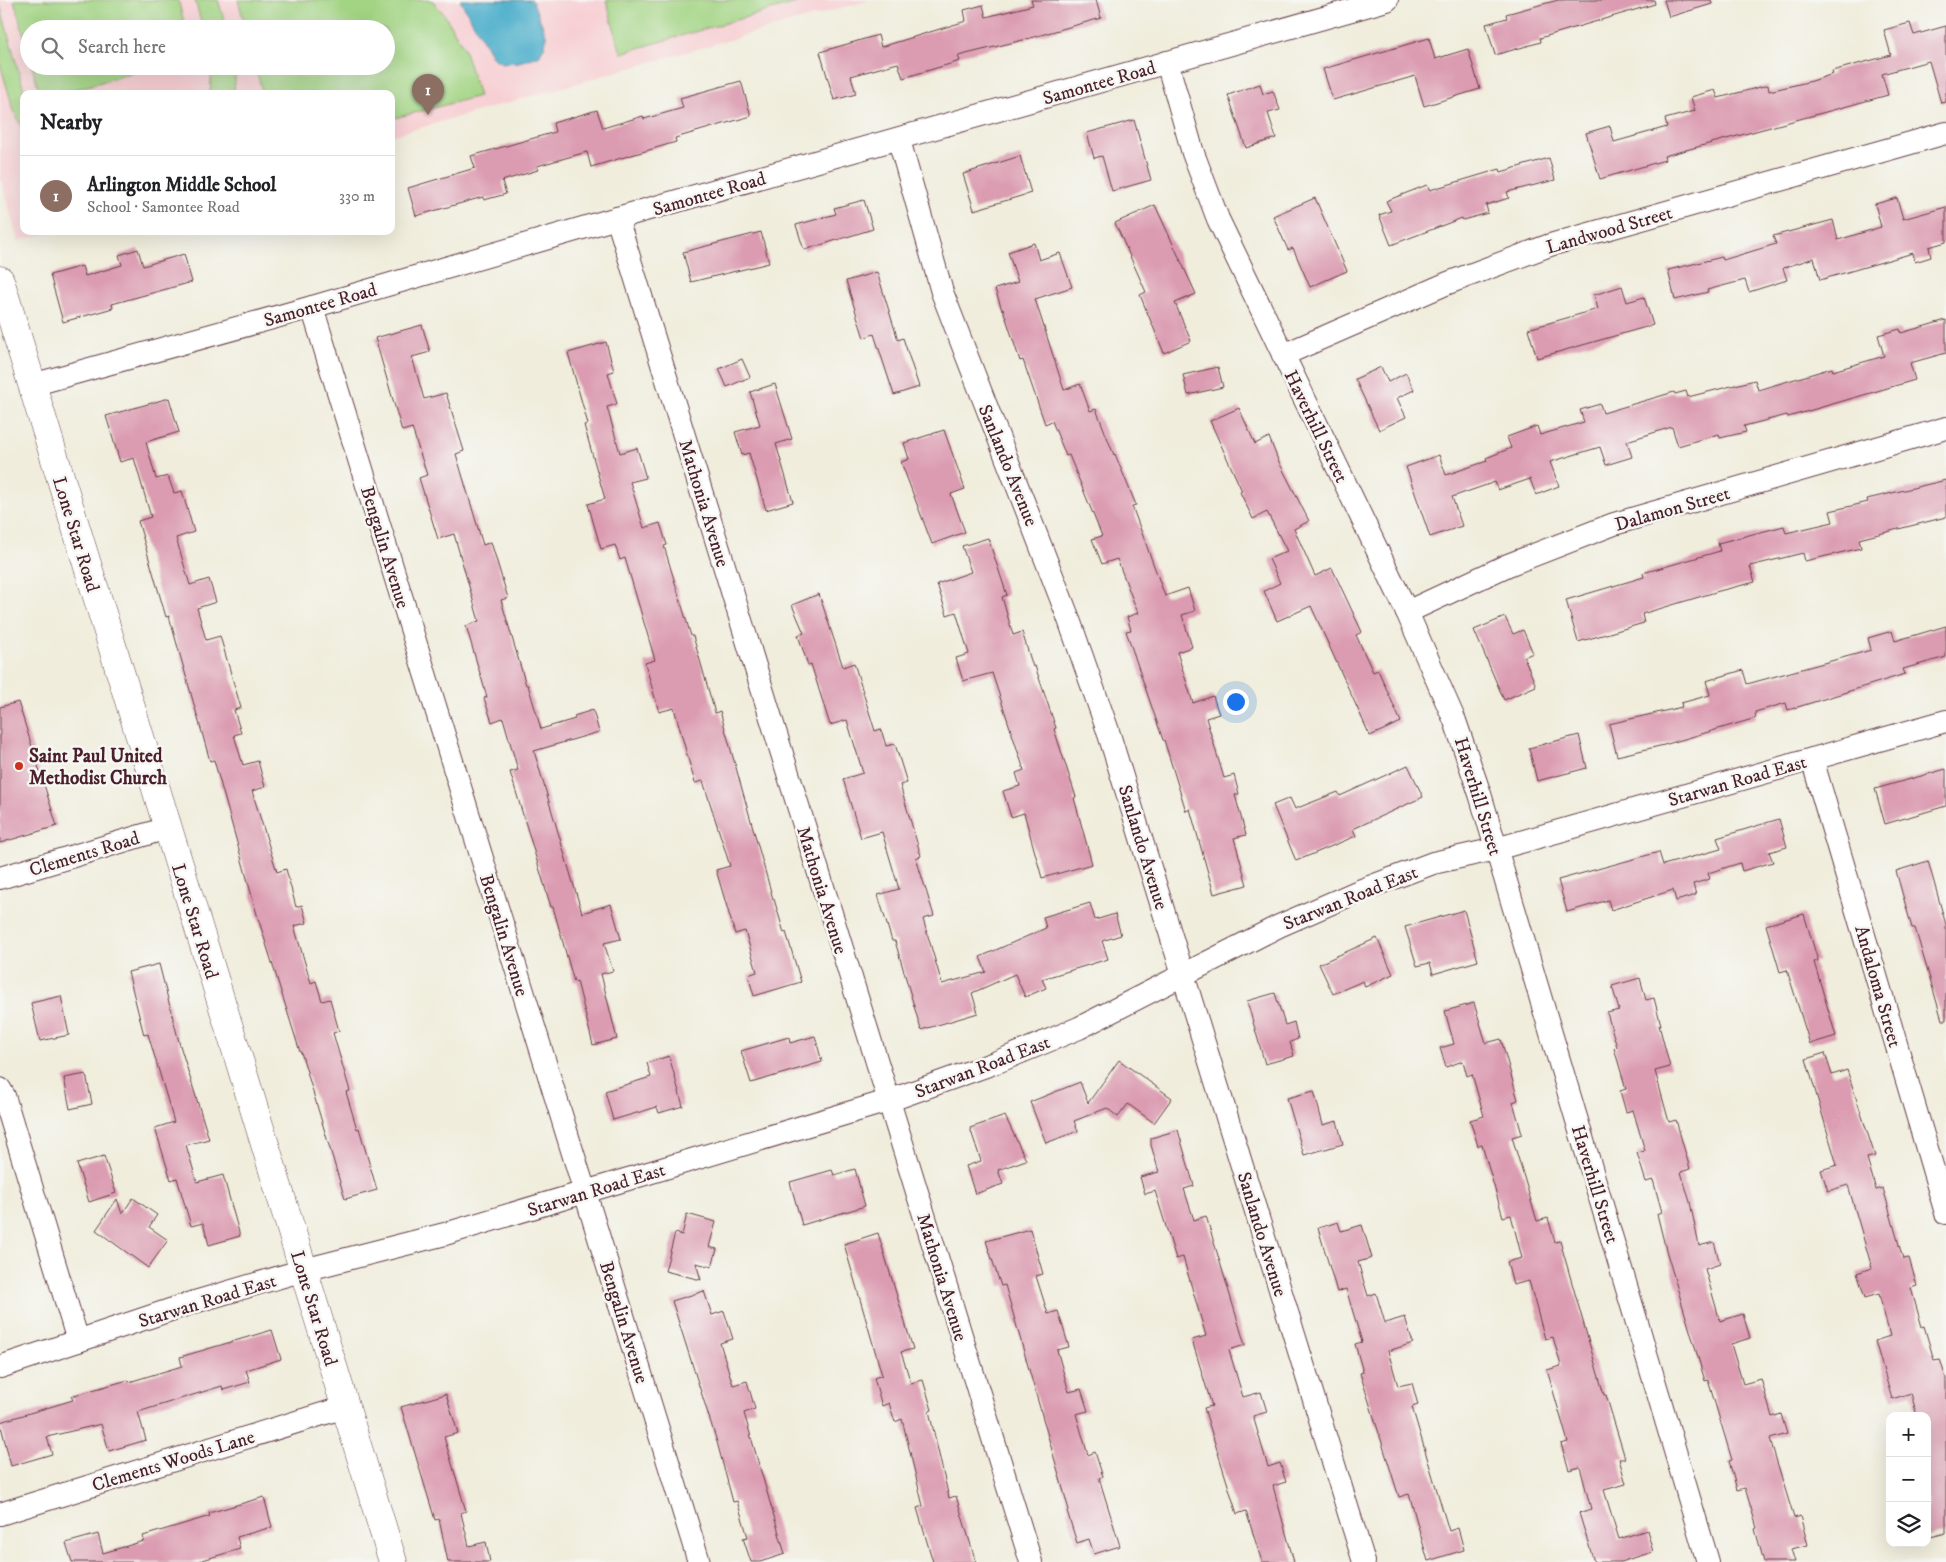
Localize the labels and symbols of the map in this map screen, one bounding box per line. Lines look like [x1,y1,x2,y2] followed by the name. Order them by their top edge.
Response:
[1040,56,1159,111] street label: Samontee Road
[412,74,444,115] pin: 1
[650,167,769,222] street label: Samontee Road
[1544,201,1675,259] street label: Landwood Street
[261,278,380,333] street label: Samontee Road
[1278,367,1353,487] street label: Haverhill Street
[973,401,1043,530] street label: Sanlando Avenue
[673,437,734,570] street label: Mathonia Avenue
[47,474,104,595] street label: Lone Star Road
[1612,482,1732,537] street label: Dalamon Street
[355,484,414,611] street label: Bengalin Avenue
[1223,689,1249,715] your location
[1449,735,1506,858] street label: Haverhill Street
[29,745,168,790] place label: Saint Paul United Methodist Church
[1666,751,1809,812] street label: Starwan Road East
[13,760,25,772] marker: Saint Paul United Methodist Church
[1113,782,1172,913] street label: Sanlando Avenue
[791,824,852,957] street label: Mathonia Avenue
[27,827,143,882] street label: Clements Road
[166,861,223,982] street label: Lone Star Road
[1280,861,1421,936] street label: Starwan Road East
[474,872,533,999] street label: Bengalin Avenue
[1849,923,1906,1050] street label: Andaloma Street
[912,1031,1053,1104] street label: Starwan Road East
[1566,1123,1623,1246] street label: Haverhill Street
[525,1159,668,1222] street label: Starwan Road East
[1232,1169,1291,1300] street label: Sanlando Avenue
[911,1211,972,1344] street label: Mathonia Avenue
[285,1248,342,1369] street label: Lone Star Road
[594,1259,653,1386] street label: Bengalin Avenue
[136,1270,279,1333] street label: Starwan Road East
[89,1426,258,1497] street label: Clements Woods Lane

